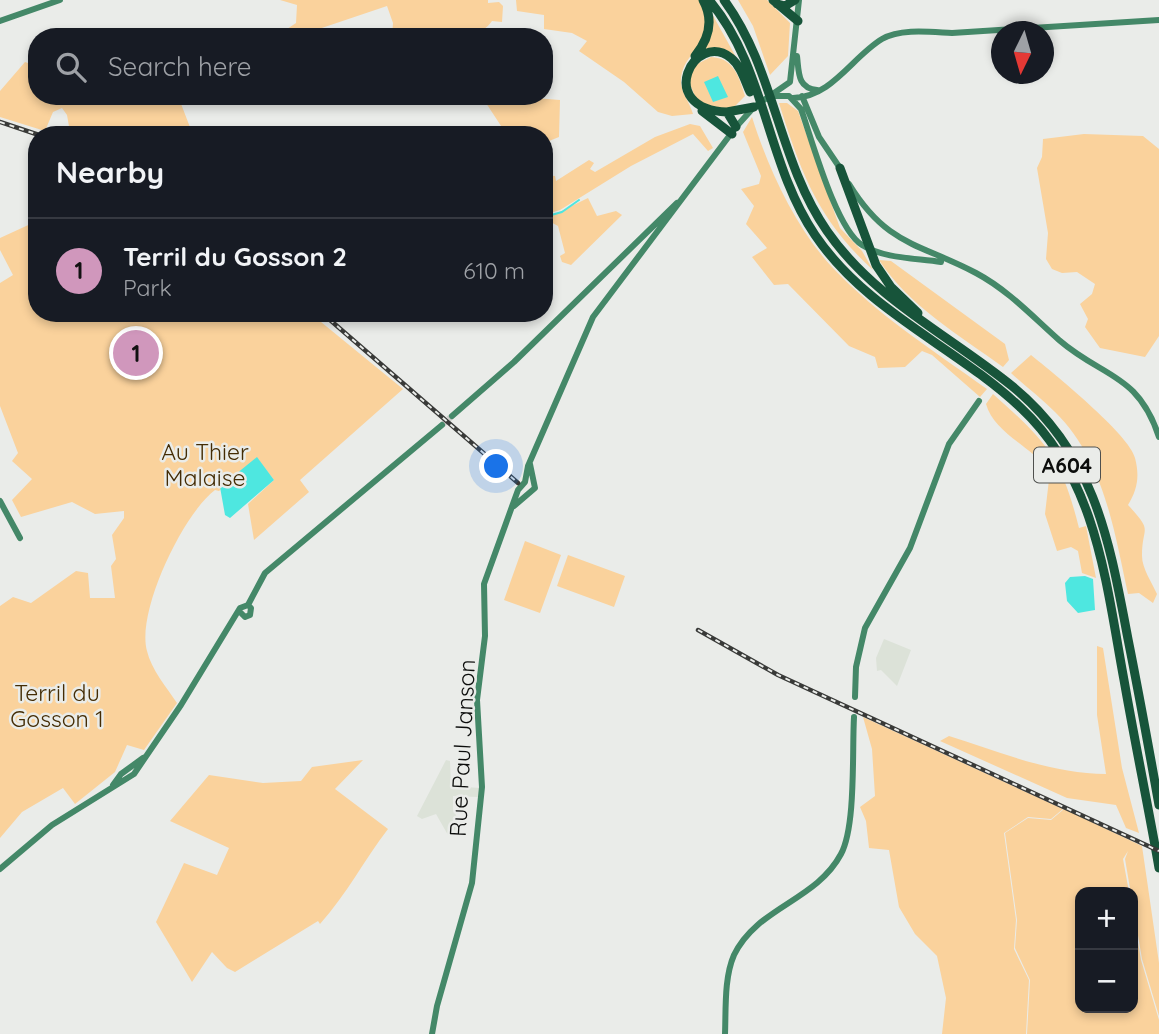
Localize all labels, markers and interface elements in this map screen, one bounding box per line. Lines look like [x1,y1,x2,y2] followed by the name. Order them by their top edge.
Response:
[991,21,1054,84] north arrow
[28,28,553,105] search box
[52,48,90,86] icon: search
[108,50,252,83] text: Search here
[56,153,164,191] text: Nearby
[123,240,347,273] text: Terril du Gosson 2
[75,256,83,285] text: 1
[463,256,525,285] text: 610 m
[123,273,172,302] text: Park
[113,327,159,379] pin: 1
[161,437,249,492] park label: Au Thier Malaise
[1034,448,1100,482] road number: A604
[479,449,513,483] your location
[443,658,481,838] street label: Rue Paul Janson
[10,678,104,733] park label: Terril du Gosson 1
[1075,887,1138,1013] map controls
[1075,887,1138,950] button: +
[1075,950,1138,1013] button: −

